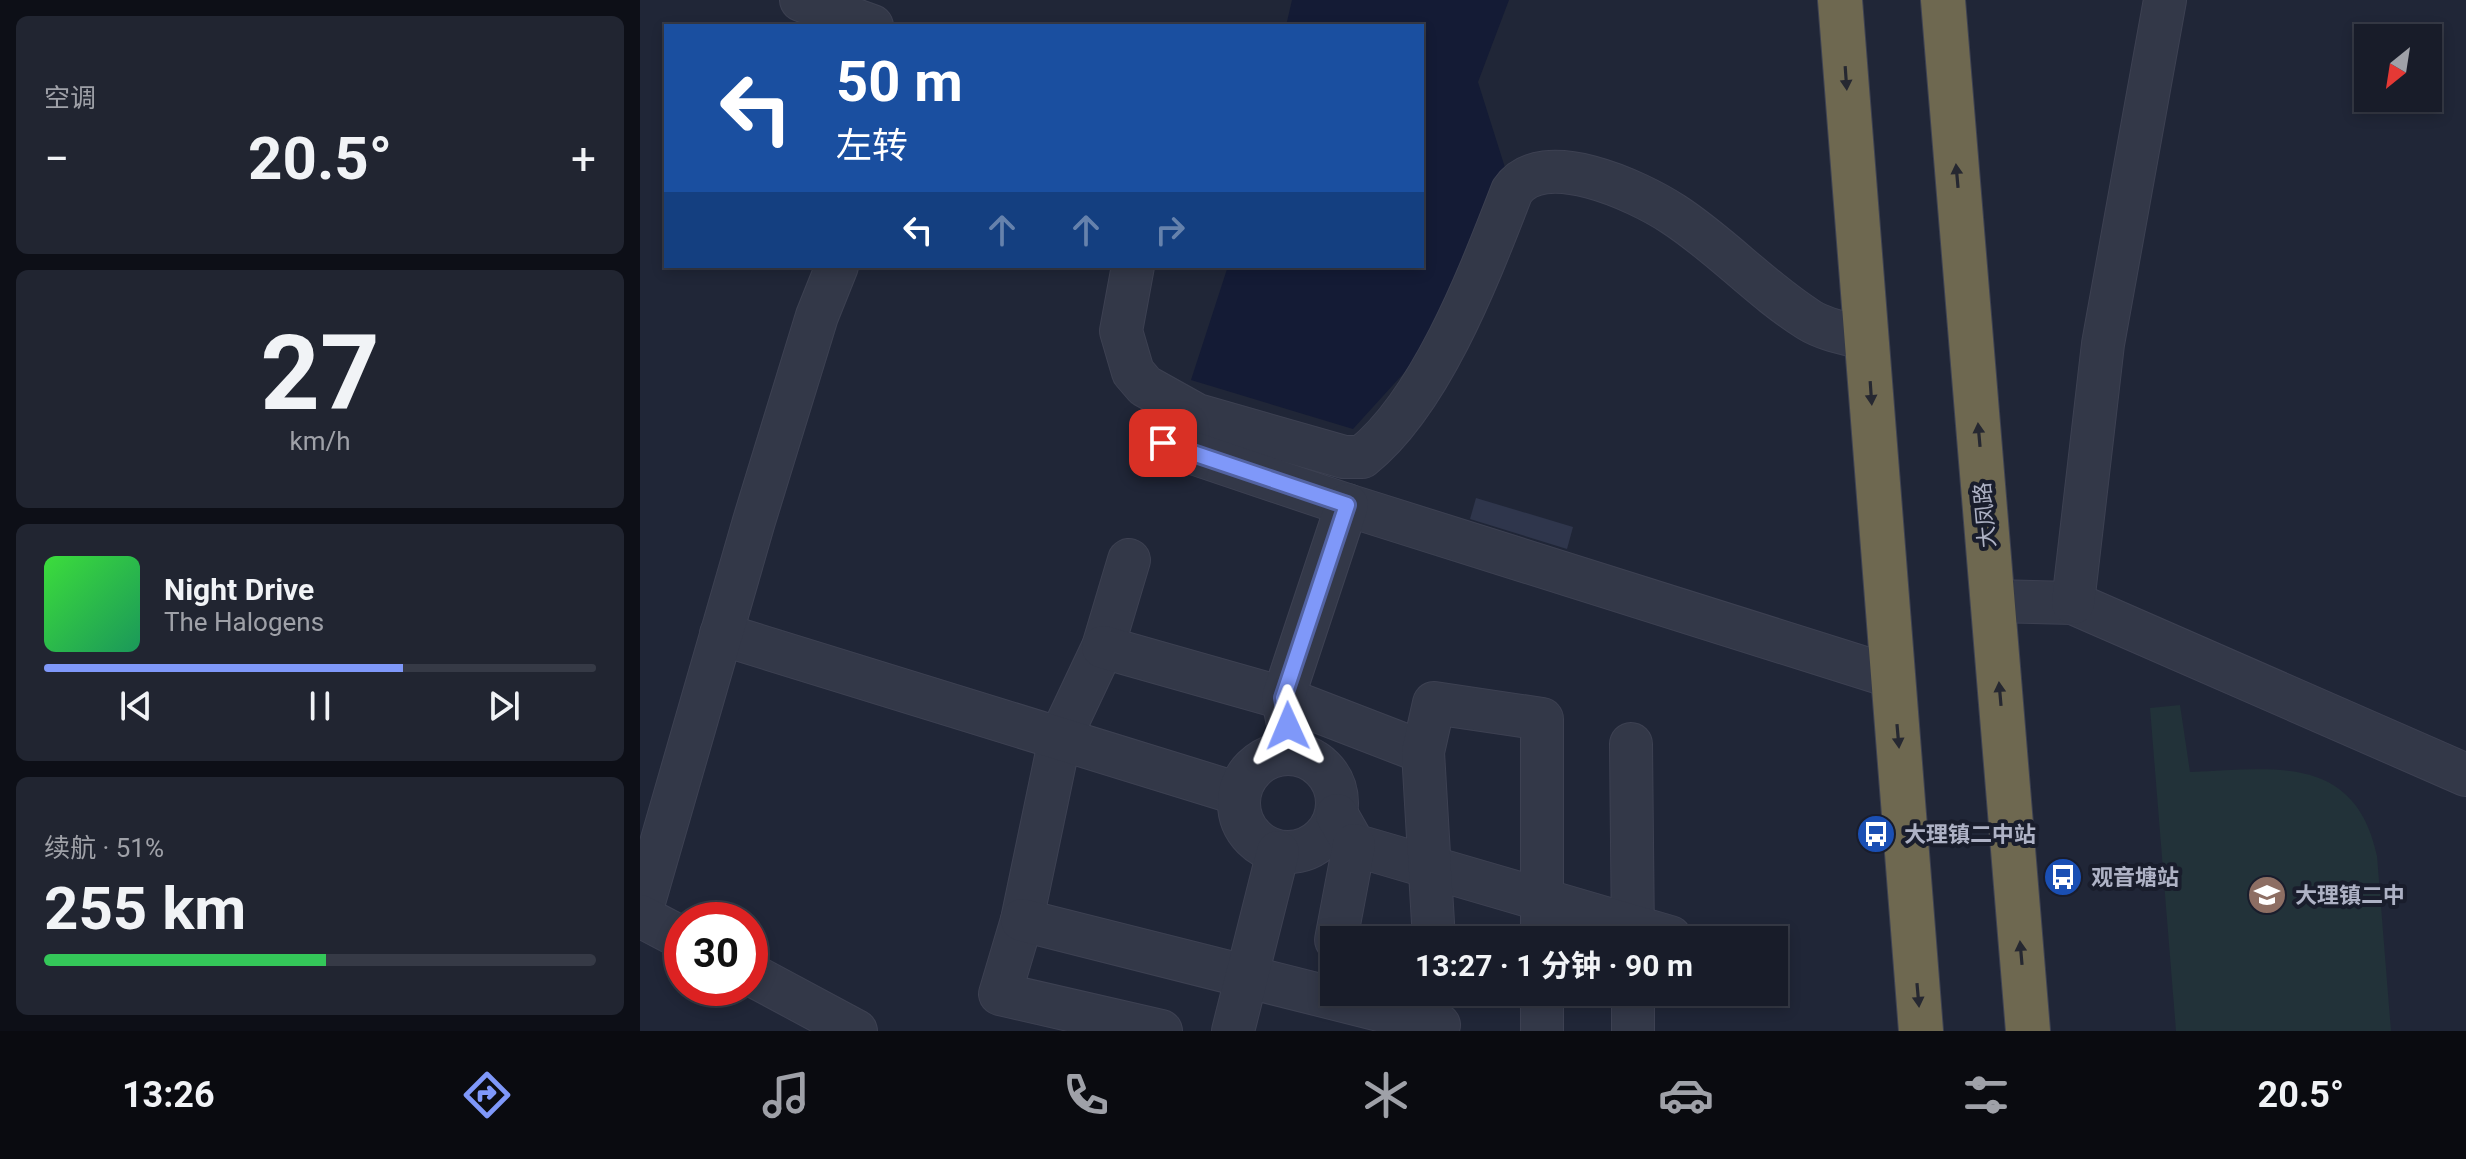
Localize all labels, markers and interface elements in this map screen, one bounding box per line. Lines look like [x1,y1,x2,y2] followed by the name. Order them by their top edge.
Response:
[2354,24,2442,112] north arrow
[2354,24,2442,112] map controls
[836,49,963,115] text: 50 m
[704,56,808,160] icon: left
[1840,66,1853,91] one-way arrow
[44,83,96,113] text: 空调
[248,123,392,194] text: 20.5°
[836,125,908,167] text: 左转
[44,133,69,185] text: −
[571,133,596,185] text: +
[1950,163,1963,188] one-way arrow
[896,208,940,252] icon: left
[980,208,1024,252] icon: ahead
[1064,208,1108,252] icon: ahead
[1148,208,1192,252] icon: right
[260,313,380,434] text: 27
[1865,381,1878,406] one-way arrow
[1129,409,1197,477] pin
[1141,421,1185,465] icon: arrive
[1972,422,1985,447] one-way arrow
[289,426,351,456] text: km/h
[1970,481,2000,549] street label: 大凤路
[164,572,314,607] text: Night Drive
[164,607,324,637] text: The Halogens
[1993,681,2006,706] one-way arrow
[114,684,158,728] icon: previous
[298,684,342,728] icon: pause
[482,684,526,728] icon: next
[1246,684,1330,768] position arrow
[1892,724,1905,749] one-way arrow
[1855,813,1897,855] bus stop icon: 大理镇二中站
[1904,822,2036,847] place label: 大理镇二中站
[44,833,164,863] text: 续航 · 51%
[2042,856,2084,898] bus stop icon: 观音塘站
[2091,865,2179,890] place label: 观音塘站
[44,873,246,944] text: 255 km
[2246,874,2288,916] school or university icon: 大理镇二中
[2295,883,2405,908] place label: 大理镇二中
[664,902,768,1006] speed limit sign: 30
[2014,940,2027,965] one-way arrow
[1415,948,1693,983] text: 13:27 · 1 分钟 · 90 m
[1912,983,1925,1008] one-way arrow
[459,1067,515,1123] icon: directions
[758,1067,814,1123] icon: music
[1058,1067,1114,1123] icon: phone
[1358,1067,1414,1123] icon: climate
[1658,1067,1714,1123] icon: car
[1958,1067,2014,1123] icon: filters
[122,1074,215,1116] text: 13:26
[2258,1074,2344,1116] text: 20.5°

